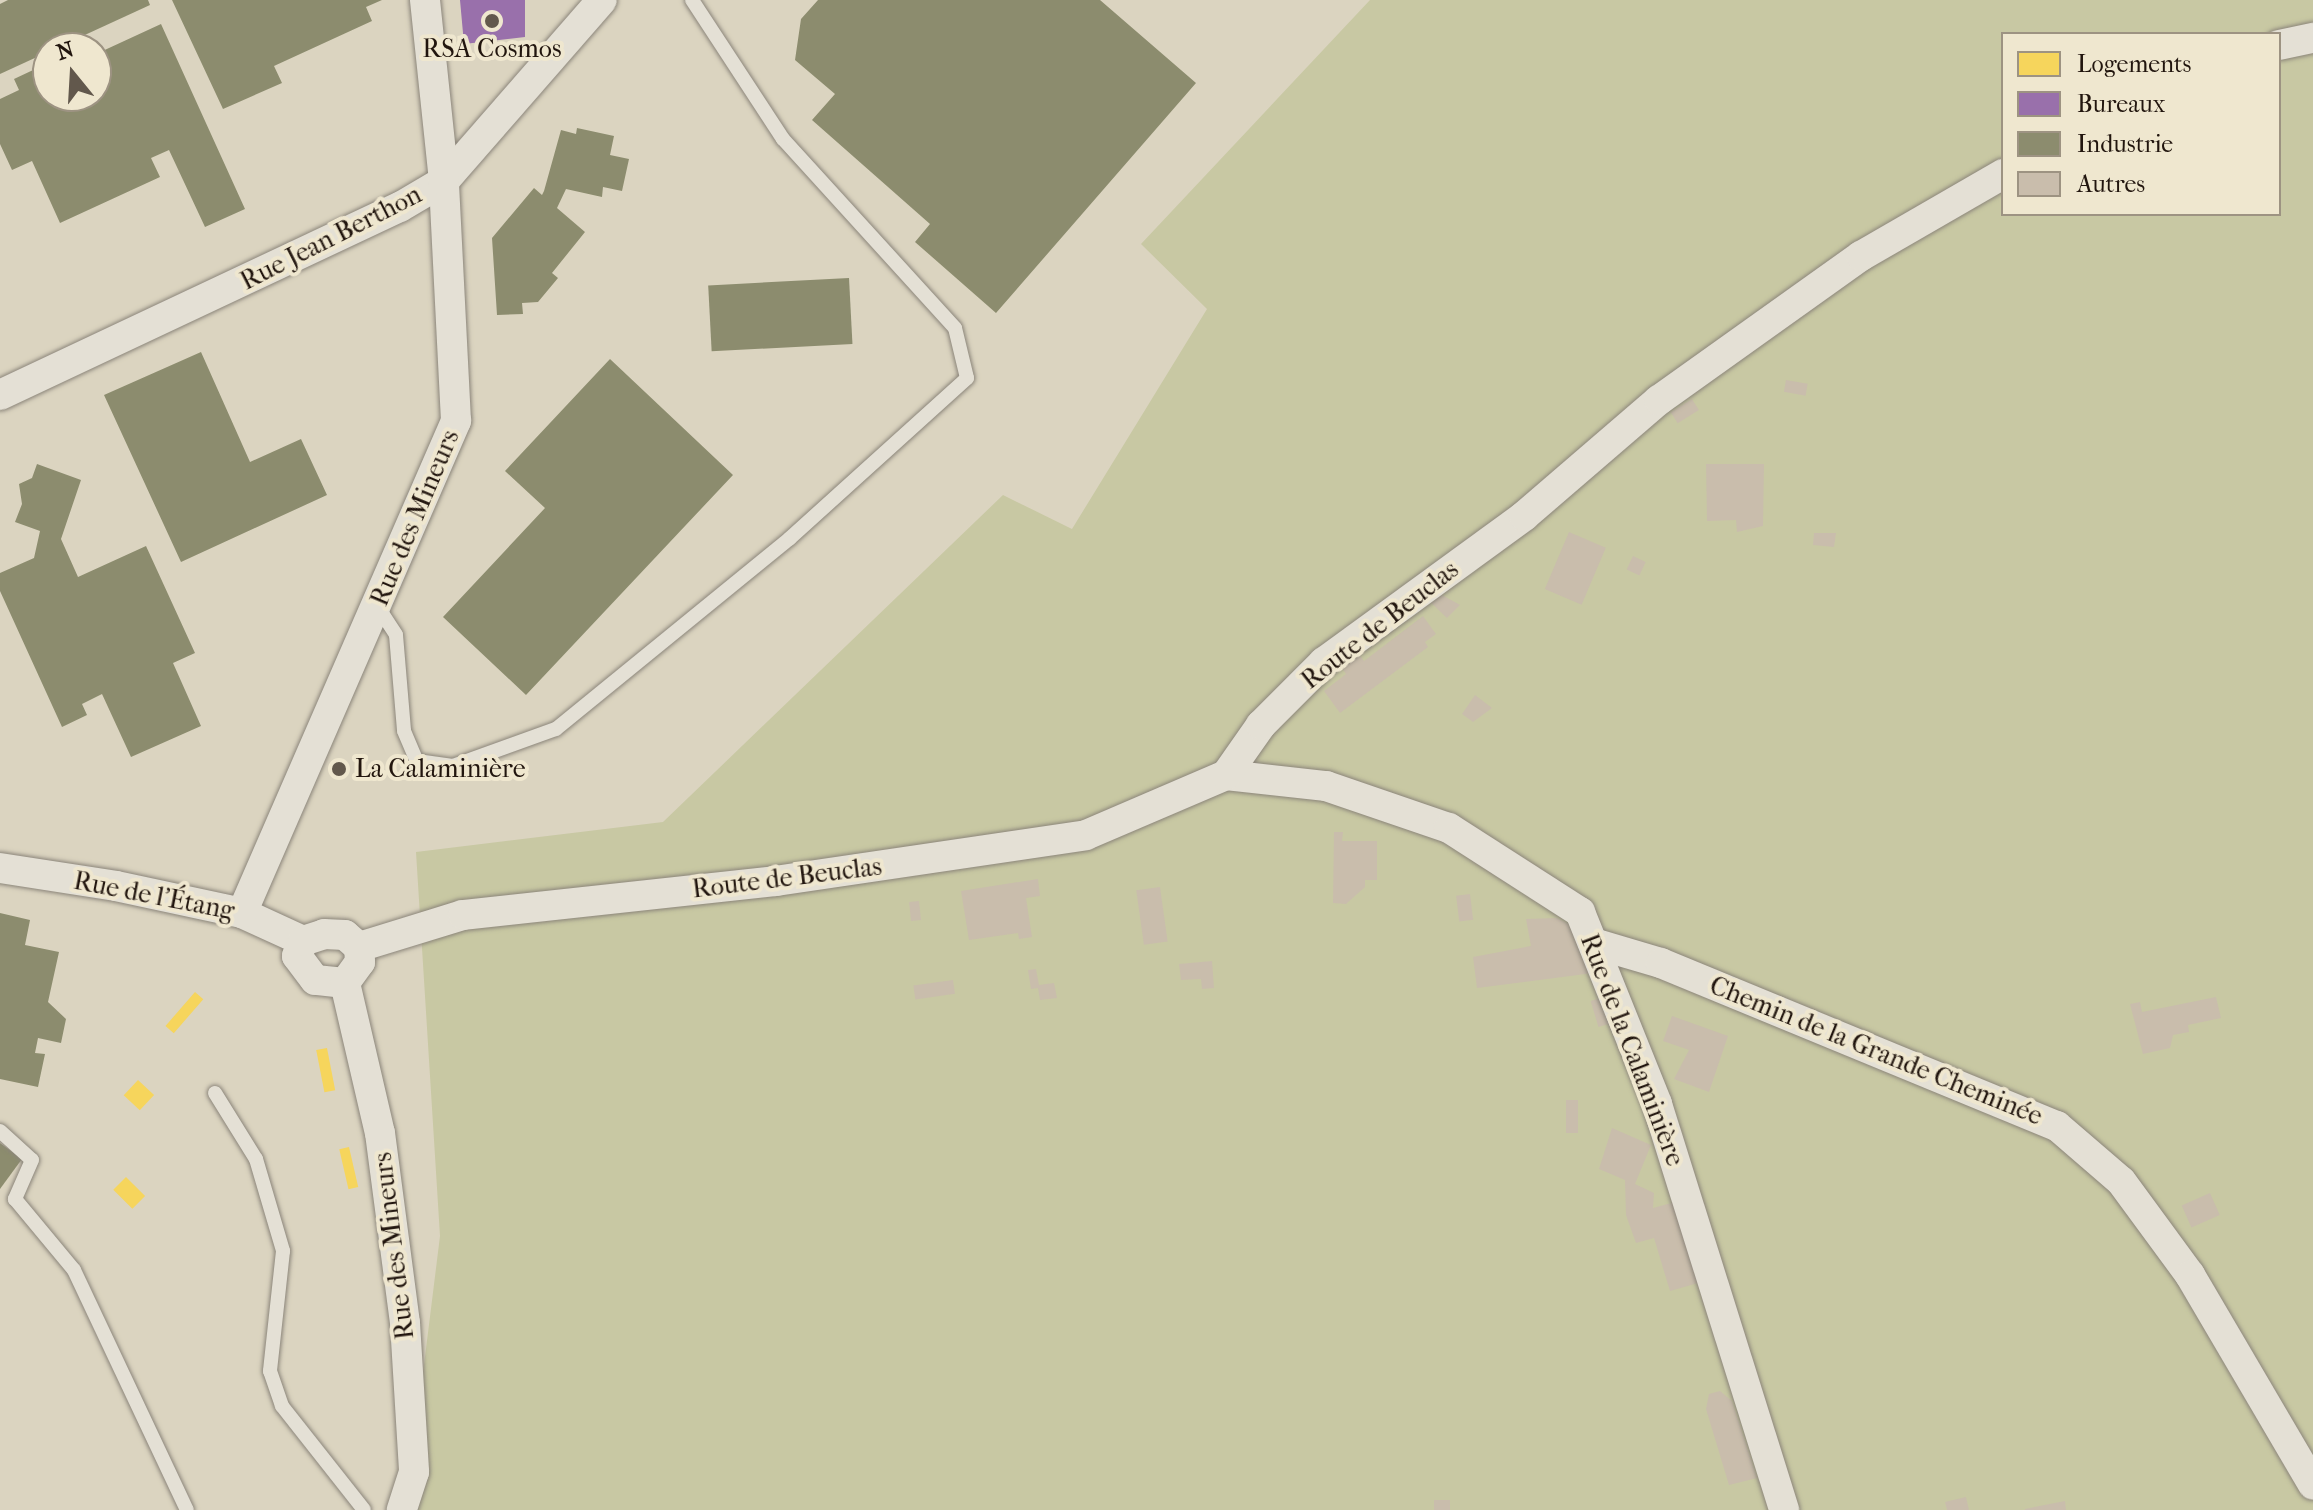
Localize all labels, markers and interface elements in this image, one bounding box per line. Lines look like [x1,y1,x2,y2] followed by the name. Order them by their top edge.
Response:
[483,12,501,30] marker: RSA Cosmos
[32,32,112,112] north arrow
[2001,32,2281,216] legend
[422,33,562,65] place label: RSA Cosmos
[53,36,77,66] text: N
[2077,50,2191,78] text: Logements
[2077,90,2165,118] text: Bureaux
[2077,130,2173,158] text: Industrie
[2077,170,2145,198] text: Autres
[235,179,427,297] street label: Rue Jean Berthon
[364,425,466,611] street label: Rue des Mineurs
[1295,554,1465,696] street label: Route de Beuclas
[355,753,526,785] place label: La Calaminière
[330,760,348,778] marker: La Calaminière
[690,851,884,905] street label: Route de Beuclas
[71,865,237,927] street label: Rue de l'Étang
[1573,930,1691,1170] street label: Rue de la Calaminière
[1705,970,2047,1132] street label: Chemin de la Grande Cheminée
[367,1151,421,1341] street label: Rue des Mineurs

